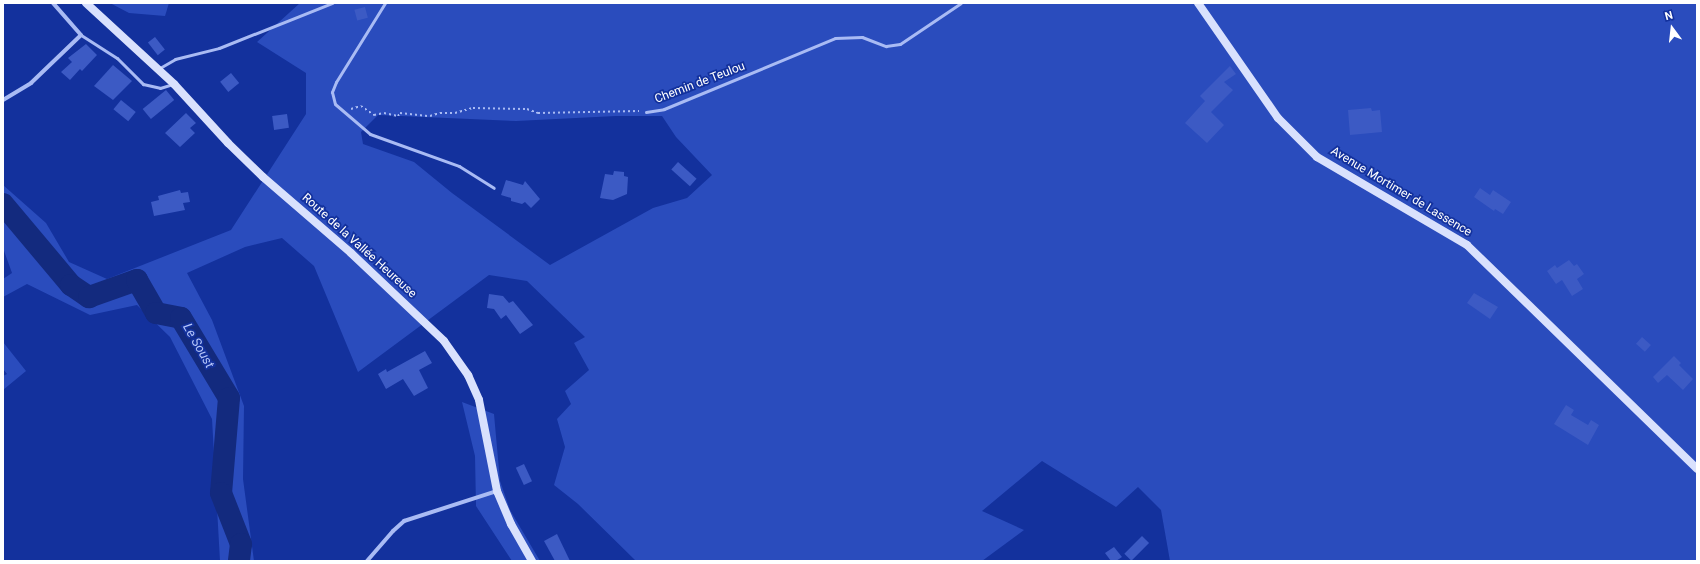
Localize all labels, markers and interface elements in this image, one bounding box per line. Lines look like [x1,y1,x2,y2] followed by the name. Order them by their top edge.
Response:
[1652,8,1692,48] north arrow
[1663,9,1674,23] text: N
[653,59,747,107] street label: Chemin de Teulou
[1328,144,1474,240] street label: Avenue Mortimer de Lassence
[299,191,419,301] street label: Route de la Vallée Heureuse
[179,321,217,371] water label: Le Soust

